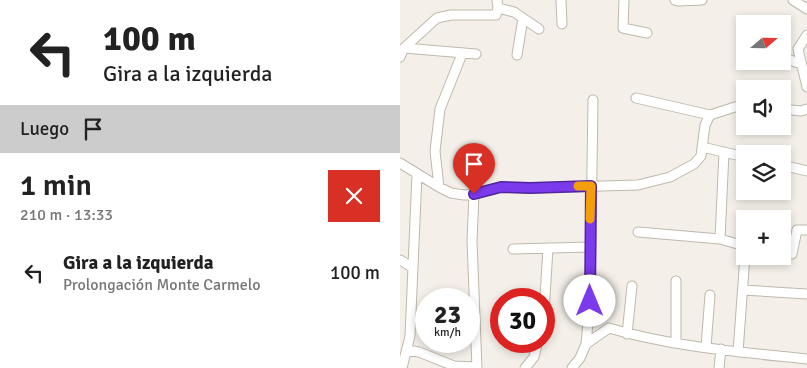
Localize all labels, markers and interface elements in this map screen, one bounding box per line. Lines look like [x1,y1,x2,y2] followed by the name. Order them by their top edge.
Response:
[736,15,791,70] north arrow
[736,15,791,265] map controls
[103,17,196,60] text: 100 m
[20,20,85,85] icon: left
[103,60,272,87] text: Gira a la izquierda
[736,80,791,135] button: sound
[79,115,107,143] icon: arrive
[20,117,69,141] text: Luego
[453,143,495,194] pin
[736,145,791,200] button: layers
[460,150,488,178] icon: arrive
[20,167,92,204] text: 1 min
[328,170,380,222] button: close
[20,205,113,225] text: 210 m · 13:33
[736,210,791,265] button: +
[63,251,213,275] text: Gira a la izquierda
[20,259,48,287] icon: left
[330,261,380,285] text: 100 m
[563,274,615,326] position arrow
[63,275,261,295] text: Prolongación Monte Carmelo
[490,288,555,353] speed limit sign: 30
[434,299,461,330] text: 23
[434,325,461,340] text: km/h

